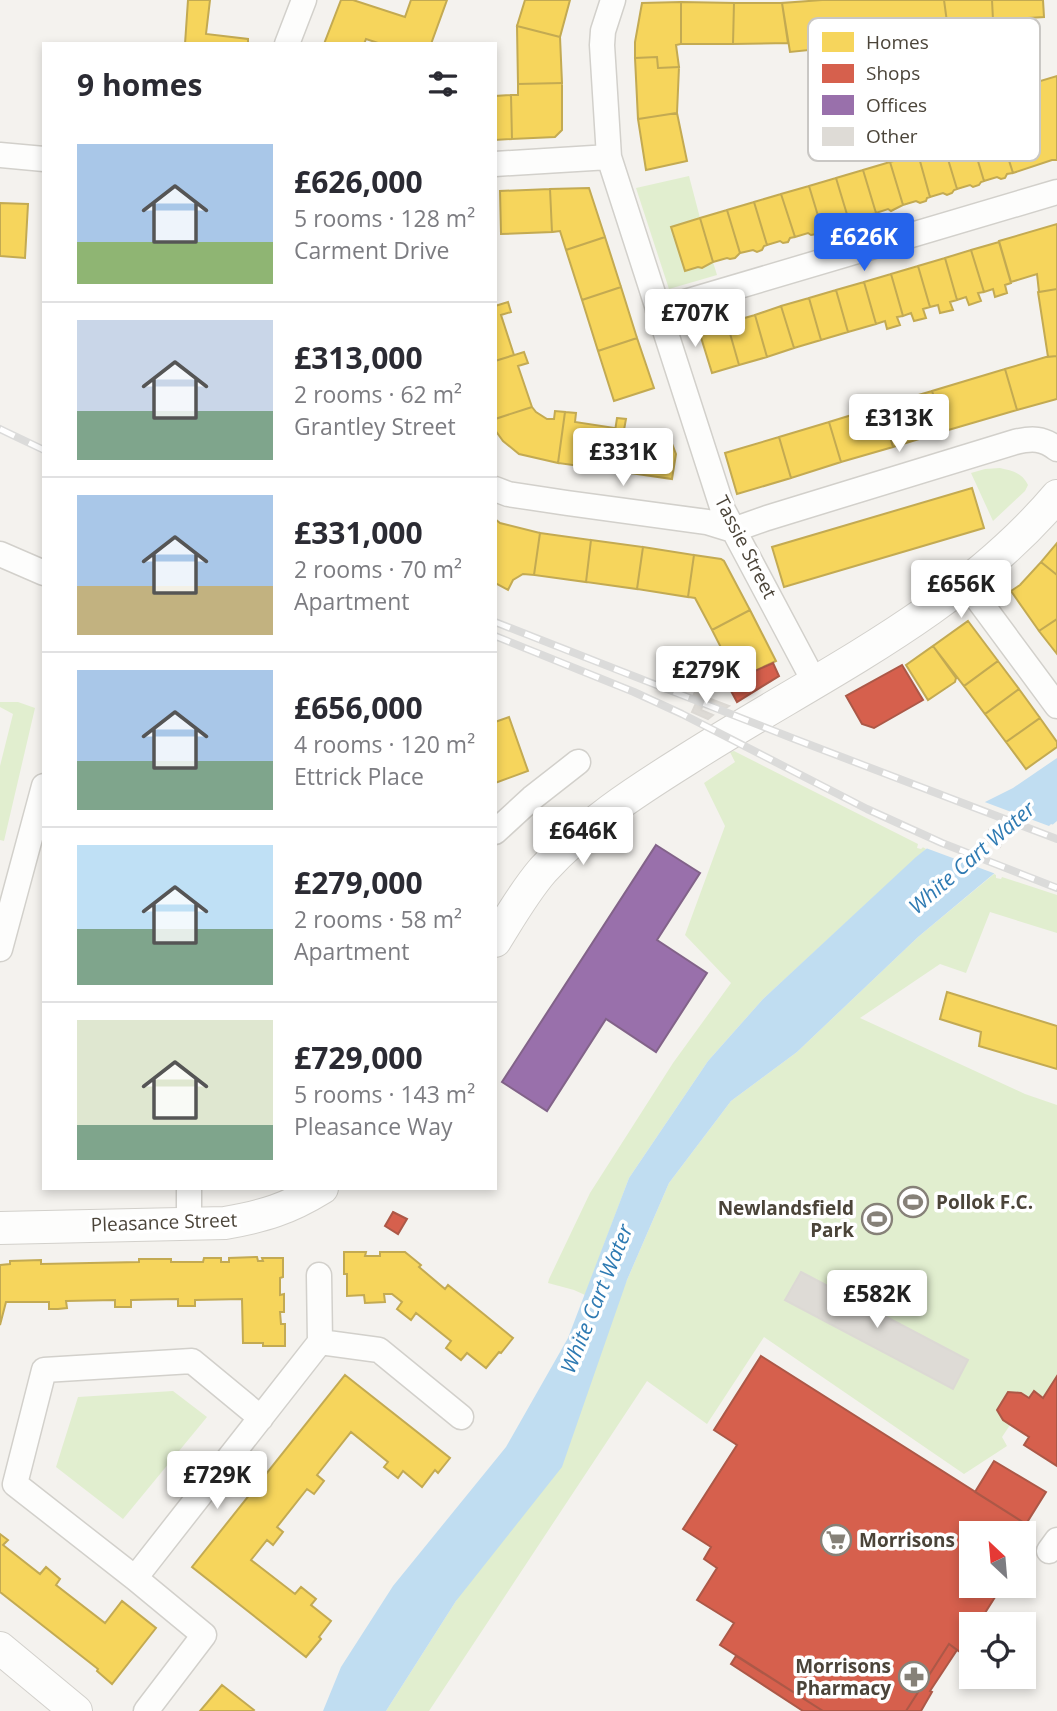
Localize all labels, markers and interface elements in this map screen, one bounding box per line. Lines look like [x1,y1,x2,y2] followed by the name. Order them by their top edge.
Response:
[808,18,1040,161] legend
[866,29,929,55] text: Homes
[866,60,920,86] text: Shops
[77,64,202,105] text: 9 homes
[424,65,462,103] icon: filters
[866,92,927,118] text: Offices
[866,123,918,149] text: Other
[294,161,423,202] text: £626,000
[133,172,217,256] icon: home
[294,202,475,234] text: 5 rooms · 128 m²
[815,214,913,273] pin: £626K
[830,220,898,252] text: £626K
[294,234,449,266] text: Carment Drive
[646,290,744,349] pin: £707K
[661,296,729,328] text: £707K
[294,337,423,378] text: £313,000
[133,348,217,432] icon: home
[294,378,462,410] text: 2 rooms · 62 m²
[850,394,948,454] pin: £313K
[865,401,933,433] text: £313K
[294,410,456,442] text: Grantley Street
[574,428,672,488] pin: £331K
[589,435,657,467] text: £331K
[709,491,783,603] street label: Tassie Street
[294,512,423,553] text: £331,000
[133,523,217,607] icon: home
[294,553,462,585] text: 2 rooms · 70 m²
[912,560,1010,620] pin: £656K
[927,567,995,599] text: £656K
[294,585,410,617] text: Apartment
[657,646,755,706] pin: £279K
[672,653,740,685] text: £279K
[294,687,423,728] text: £656,000
[133,698,217,782] icon: home
[294,728,475,760] text: 4 rooms · 120 m²
[294,760,424,792] text: Ettrick Place
[902,794,1041,920] water label: White Cart Water
[534,808,632,867] pin: £646K
[549,814,617,846] text: £646K
[294,862,423,903] text: £279,000
[133,873,217,957] icon: home
[294,903,462,935] text: 2 rooms · 58 m²
[294,935,410,967] text: Apartment
[294,1037,423,1078] text: £729,000
[133,1048,217,1132] icon: home
[294,1078,475,1110] text: 5 rooms · 143 m²
[294,1110,453,1142] text: Pleasance Way
[896,1185,930,1219] sports icon: Pollok F.C.
[936,1189,1033,1215] place label: Pollok F.C.
[718,1195,854,1243] place label: Newlandsfield Park
[860,1202,894,1236] sports icon: Newlandsfield Park
[90,1206,238,1238] street label: Pleasance Street
[553,1219,639,1377] water label: White Cart Water
[828,1270,926,1330] pin: £582K
[843,1277,911,1309] text: £582K
[168,1452,266,1511] pin: £729K
[183,1458,251,1490] text: £729K
[959,1521,1036,1598] north arrow
[959,1521,1036,1689] map controls
[819,1523,853,1557] supermarket icon: Morrisons
[859,1527,955,1553] place label: Morrisons
[959,1612,1036,1689] button: locate
[795,1653,891,1701] place label: Morrisons Pharmacy
[897,1660,931,1694] pharmacy icon: Morrisons Pharmacy

